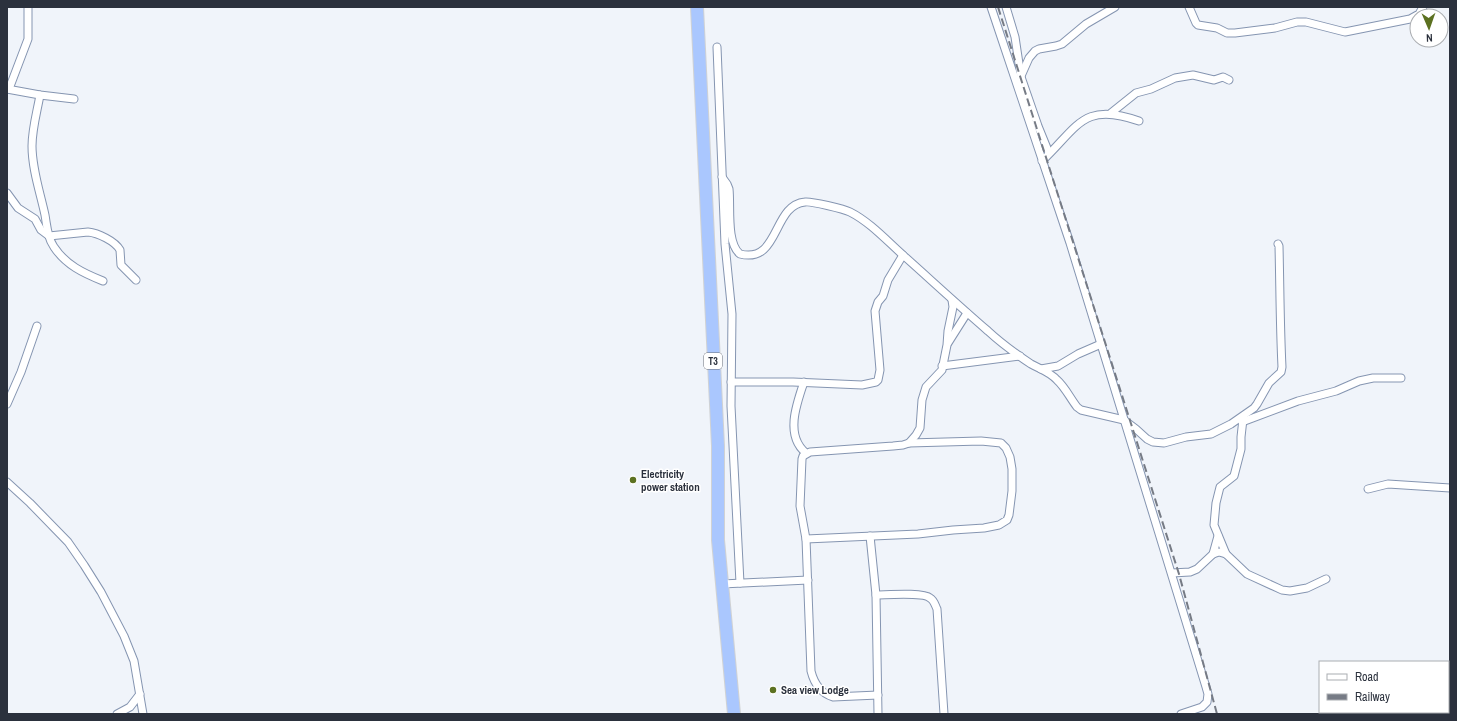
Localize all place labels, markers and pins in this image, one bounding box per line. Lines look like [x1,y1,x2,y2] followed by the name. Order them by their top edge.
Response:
[641,467,700,494] place label: Electricity power station
[628,475,638,485] marker: Electricity power station
[781,683,849,697] place label: Sea view Lodge
[768,685,778,695] marker: Sea view Lodge

